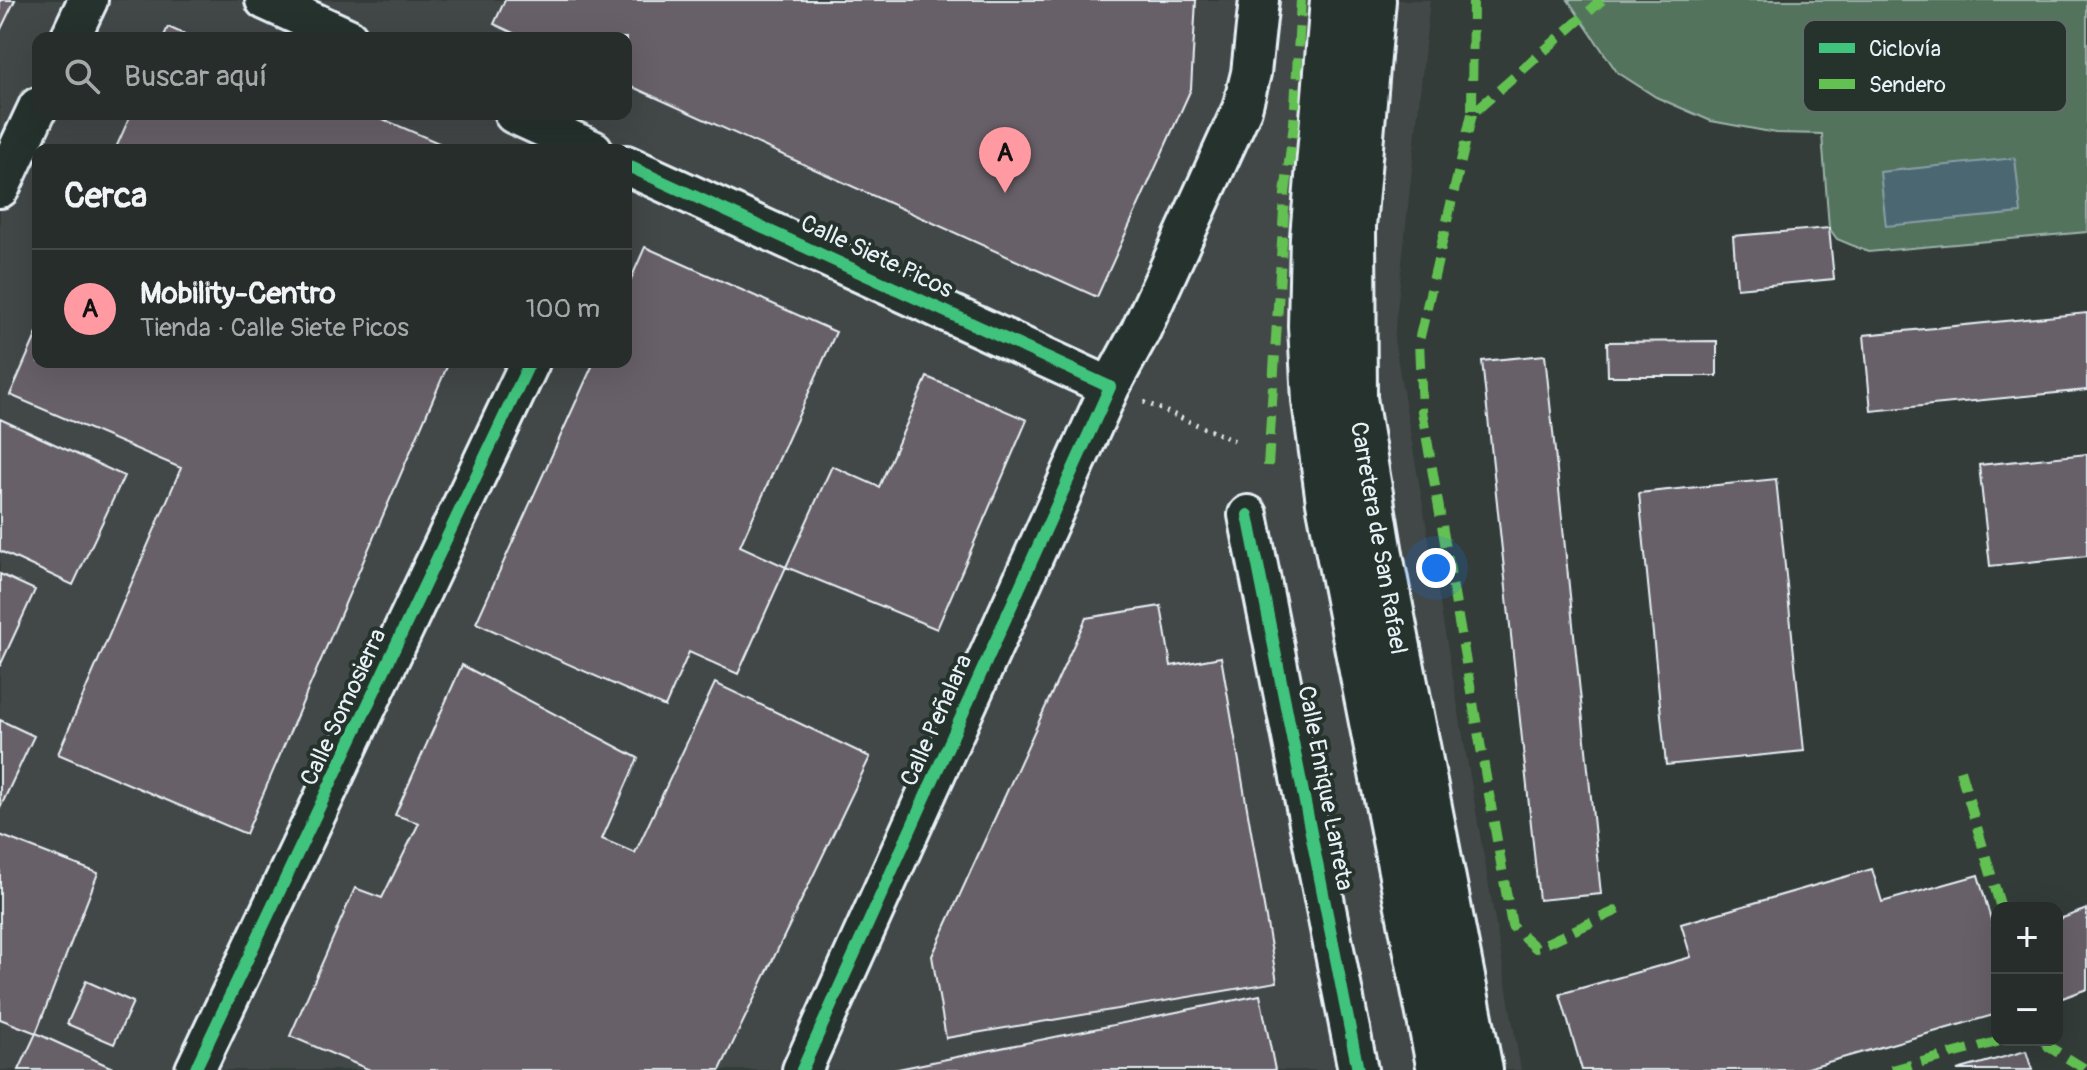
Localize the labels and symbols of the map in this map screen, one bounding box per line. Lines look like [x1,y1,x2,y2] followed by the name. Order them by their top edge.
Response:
[1803,20,2067,112] legend
[1869,35,1941,63] text: Ciclovía
[1869,71,1946,99] text: Sendero
[979,127,1031,193] pin: A
[796,209,958,304] street label: Calle Siete Picos
[1344,420,1413,657] street label: Carretera de San Rafael
[1416,548,1456,588] your location
[294,624,393,790] street label: Calle Somosierra
[895,650,978,791] street label: Calle Peñalara
[1291,683,1360,893] street label: Calle Enrique Larreta

